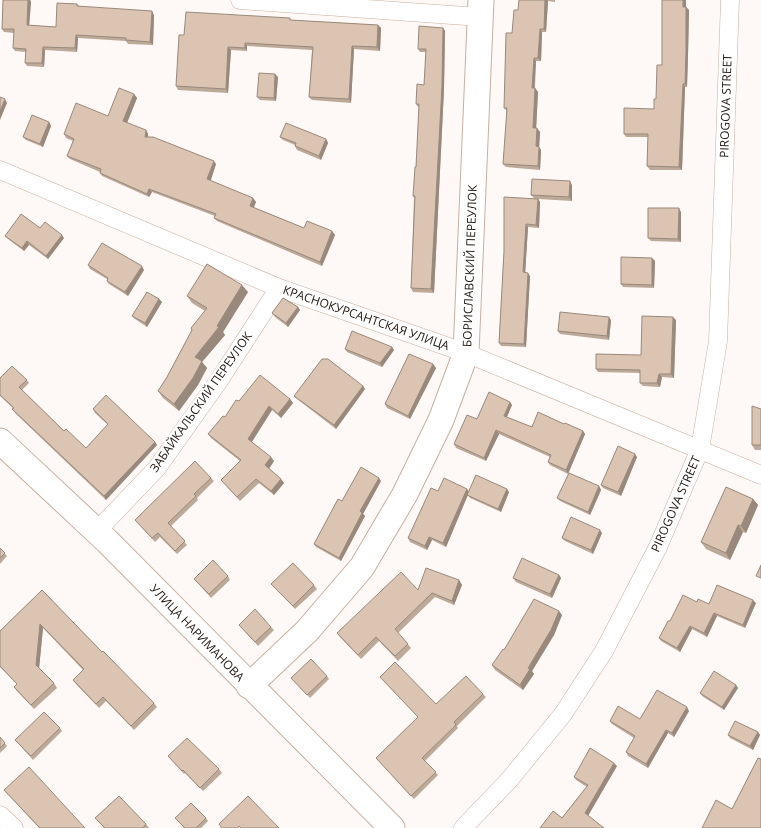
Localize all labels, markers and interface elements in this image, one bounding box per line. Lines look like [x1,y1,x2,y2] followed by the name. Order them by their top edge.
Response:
[715,53,736,158] street label: PIROGOVA STREET
[458,184,481,347] street label: БОРИСЛАВСКИЙ ПЕРЕУЛОК
[281,281,452,354] street label: КРАСНОКУРСАНТСКАЯ УЛИЦА
[146,328,256,475] street label: ЗАБАЙКАЛЬСКИЙ ПЕРЕУЛОК
[647,453,705,555] street label: PIROGOVA STREET
[146,580,249,685] street label: УЛИЦА НАРИМАНОВА

